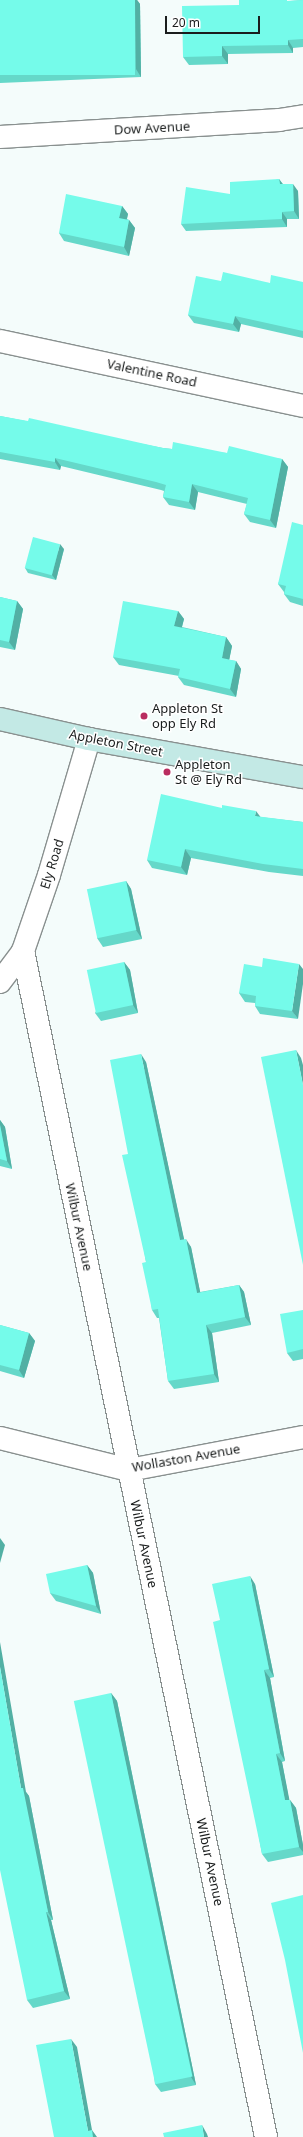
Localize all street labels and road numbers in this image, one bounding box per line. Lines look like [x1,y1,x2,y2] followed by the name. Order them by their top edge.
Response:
[113,118,191,138] street label: Dow Avenue
[106,356,198,390] street label: Valentine Road
[68,726,164,760] street label: Appleton Street
[37,837,67,891] street label: Ely Road
[62,1182,96,1272] street label: Wilbur Avenue
[131,1441,241,1475] street label: Wollaston Avenue
[127,1499,161,1589] street label: Wilbur Avenue
[193,1817,227,1907] street label: Wilbur Avenue

